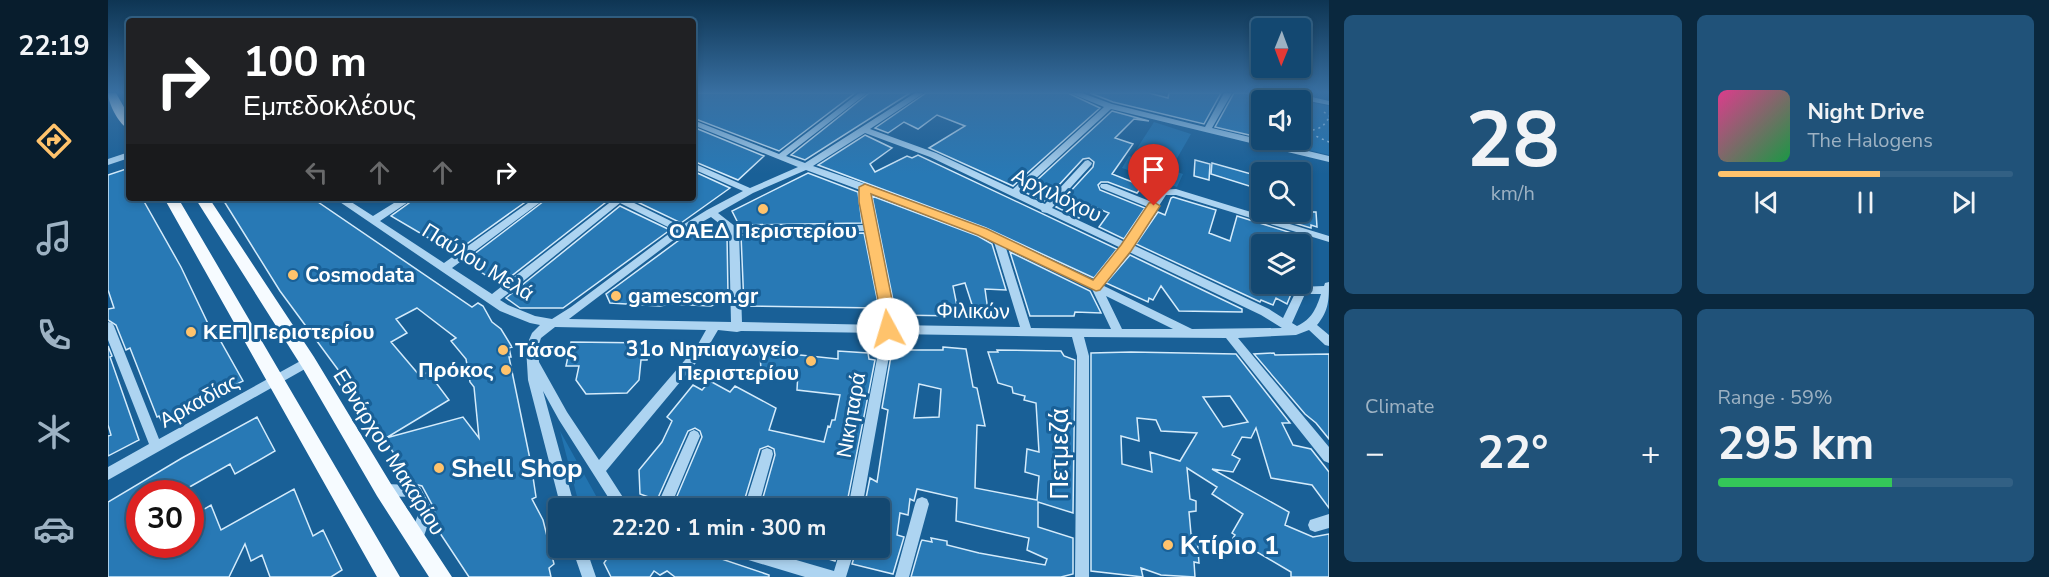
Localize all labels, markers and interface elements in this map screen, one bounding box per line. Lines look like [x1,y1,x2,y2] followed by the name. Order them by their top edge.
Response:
[1251,18,1311,78] north arrow
[1251,18,1311,294] map controls
[18,28,90,65] text: 22:19
[243,34,367,91] text: 100 m
[144,42,222,120] icon: right
[1466,87,1560,194] text: 28
[243,88,416,125] text: Εμπεδοκλέους
[1251,90,1311,150] button: sound
[1808,97,1924,127] text: Night Drive
[33,120,75,162] icon: directions
[1808,127,1933,154] text: The Halogens
[1128,144,1179,206] pin
[1137,153,1170,186] icon: arrive
[300,156,333,189] icon: left
[363,156,396,189] icon: ahead
[426,156,459,189] icon: ahead
[489,156,522,189] icon: right
[1007,161,1107,229] street label: Αρχιλόχου
[1251,162,1311,222] button: search
[1491,180,1535,207] text: km/h
[1750,186,1783,219] icon: previous
[1849,186,1882,219] icon: pause
[1947,186,1980,219] icon: next
[756,202,770,216] marker: ΟΑΕΔ Περιστερίου
[33,217,75,259] icon: music
[417,217,539,307] street label: Παύλου Μελά
[669,217,857,245] place label: ΟΑΕΔ Περιστερίου
[1251,234,1311,294] button: layers
[305,261,415,289] place label: Cosmodata
[286,268,300,282] marker: Cosmodata
[628,282,759,310] place label: gamescom.gr
[609,289,623,303] marker: gamescom.gr
[936,296,1010,326] street label: Φιλικών
[856,297,920,361] position arrow
[33,314,75,356] icon: phone
[203,318,375,346] place label: ΚΕΠ Περιστερίου
[184,325,198,339] marker: ΚΕΠ Περιστερίου
[626,335,799,387] place label: 31ο Νηπιαγωγείο Περιστερίου
[515,336,577,364] place label: Τάσος
[496,343,510,357] marker: Τάσος
[804,354,818,368] marker: 31ο Νηπιαγωγείο Περιστερίου
[418,356,494,384] place label: Πρόκος
[499,363,513,377] marker: Πρόκος
[326,364,452,540] street label: Εθνάρχου Μακαρίου
[154,368,244,434] street label: Αρκαδίας
[830,370,872,460] street label: Νικηταρά
[1718,384,1833,411] text: Range · 59%
[1365,393,1434,420] text: Climate
[1042,408,1077,500] street label: Πετμεζά
[33,411,75,453] icon: climate
[1718,414,1874,475] text: 295 km
[1477,423,1548,484] text: 22°
[1365,431,1385,476] text: −
[1641,431,1661,476] text: +
[451,451,583,486] place label: Shell Shop
[432,461,446,475] marker: Shell Shop
[126,480,204,558] speed limit sign: 30
[33,508,75,550] icon: car
[612,513,826,543] text: 22:20 · 1 min · 300 m
[1180,528,1279,563] place label: Κτίριο 1
[1161,538,1175,552] marker: Κτίριο 1

